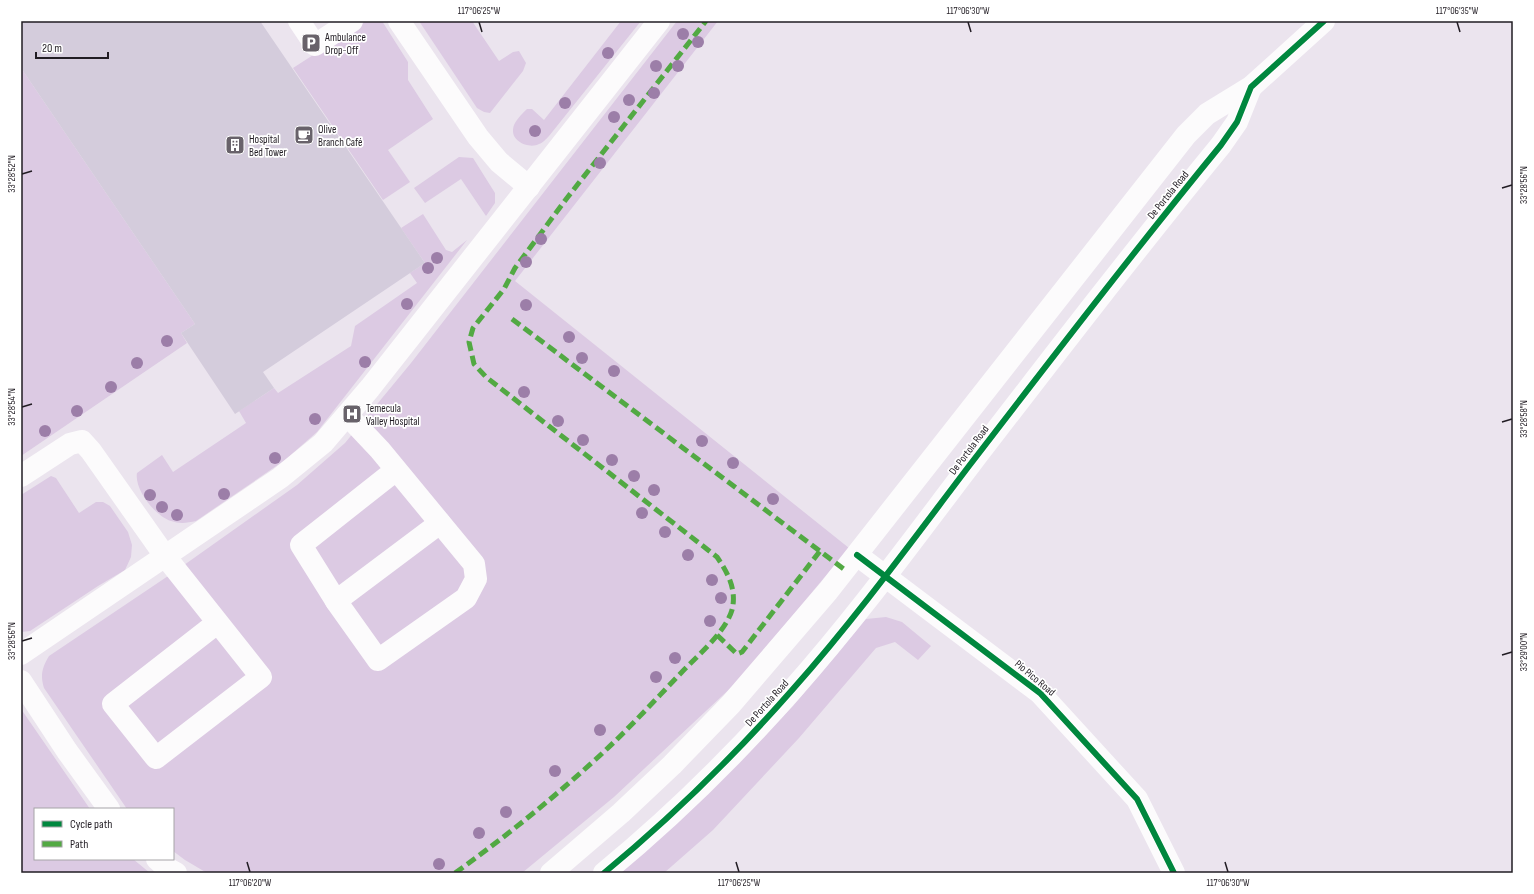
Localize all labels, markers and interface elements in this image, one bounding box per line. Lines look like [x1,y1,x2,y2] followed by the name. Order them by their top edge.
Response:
[458,5,501,17] text: 117°06'25"W
[947,5,990,17] text: 117°06'30"W
[1436,5,1479,17] text: 117°06'35"W
[324,31,366,57] place label: Ambulance Drop-Off
[300,32,322,54] parking icon: Ambulance Drop-Off
[36,34,108,60] scale bar
[42,41,62,56] text: 20 m
[318,123,362,149] place label: Olive Branch Café
[293,124,315,146] cafe icon: Olive Branch Café
[249,133,287,159] place label: Hospital Bed Tower
[224,134,246,156] building icon: Hospital Bed Tower
[6,155,18,193] text: 33°28'52"N
[1518,166,1530,204] text: 33°28'56"N
[1145,168,1192,222] street label: De Portola Road
[6,388,18,426] text: 33°28'54"N
[1518,400,1530,438] text: 33°28'58"N
[366,402,420,428] place label: Temecula Valley Hospital
[341,403,363,425] hospital icon: Temecula Valley Hospital
[946,422,992,477] street label: De Portola Road
[6,622,18,660] text: 33°28'56"N
[1518,633,1530,671] text: 33°29'00"N
[1012,657,1058,699] street label: Pio Pico Road
[743,677,792,729] street label: De Portola Road
[34,808,174,860] legend
[70,817,112,832] text: Cycle path
[70,837,88,852] text: Path
[229,877,272,889] text: 117°06'20"W
[718,877,761,889] text: 117°06'25"W
[1207,877,1250,889] text: 117°06'30"W

